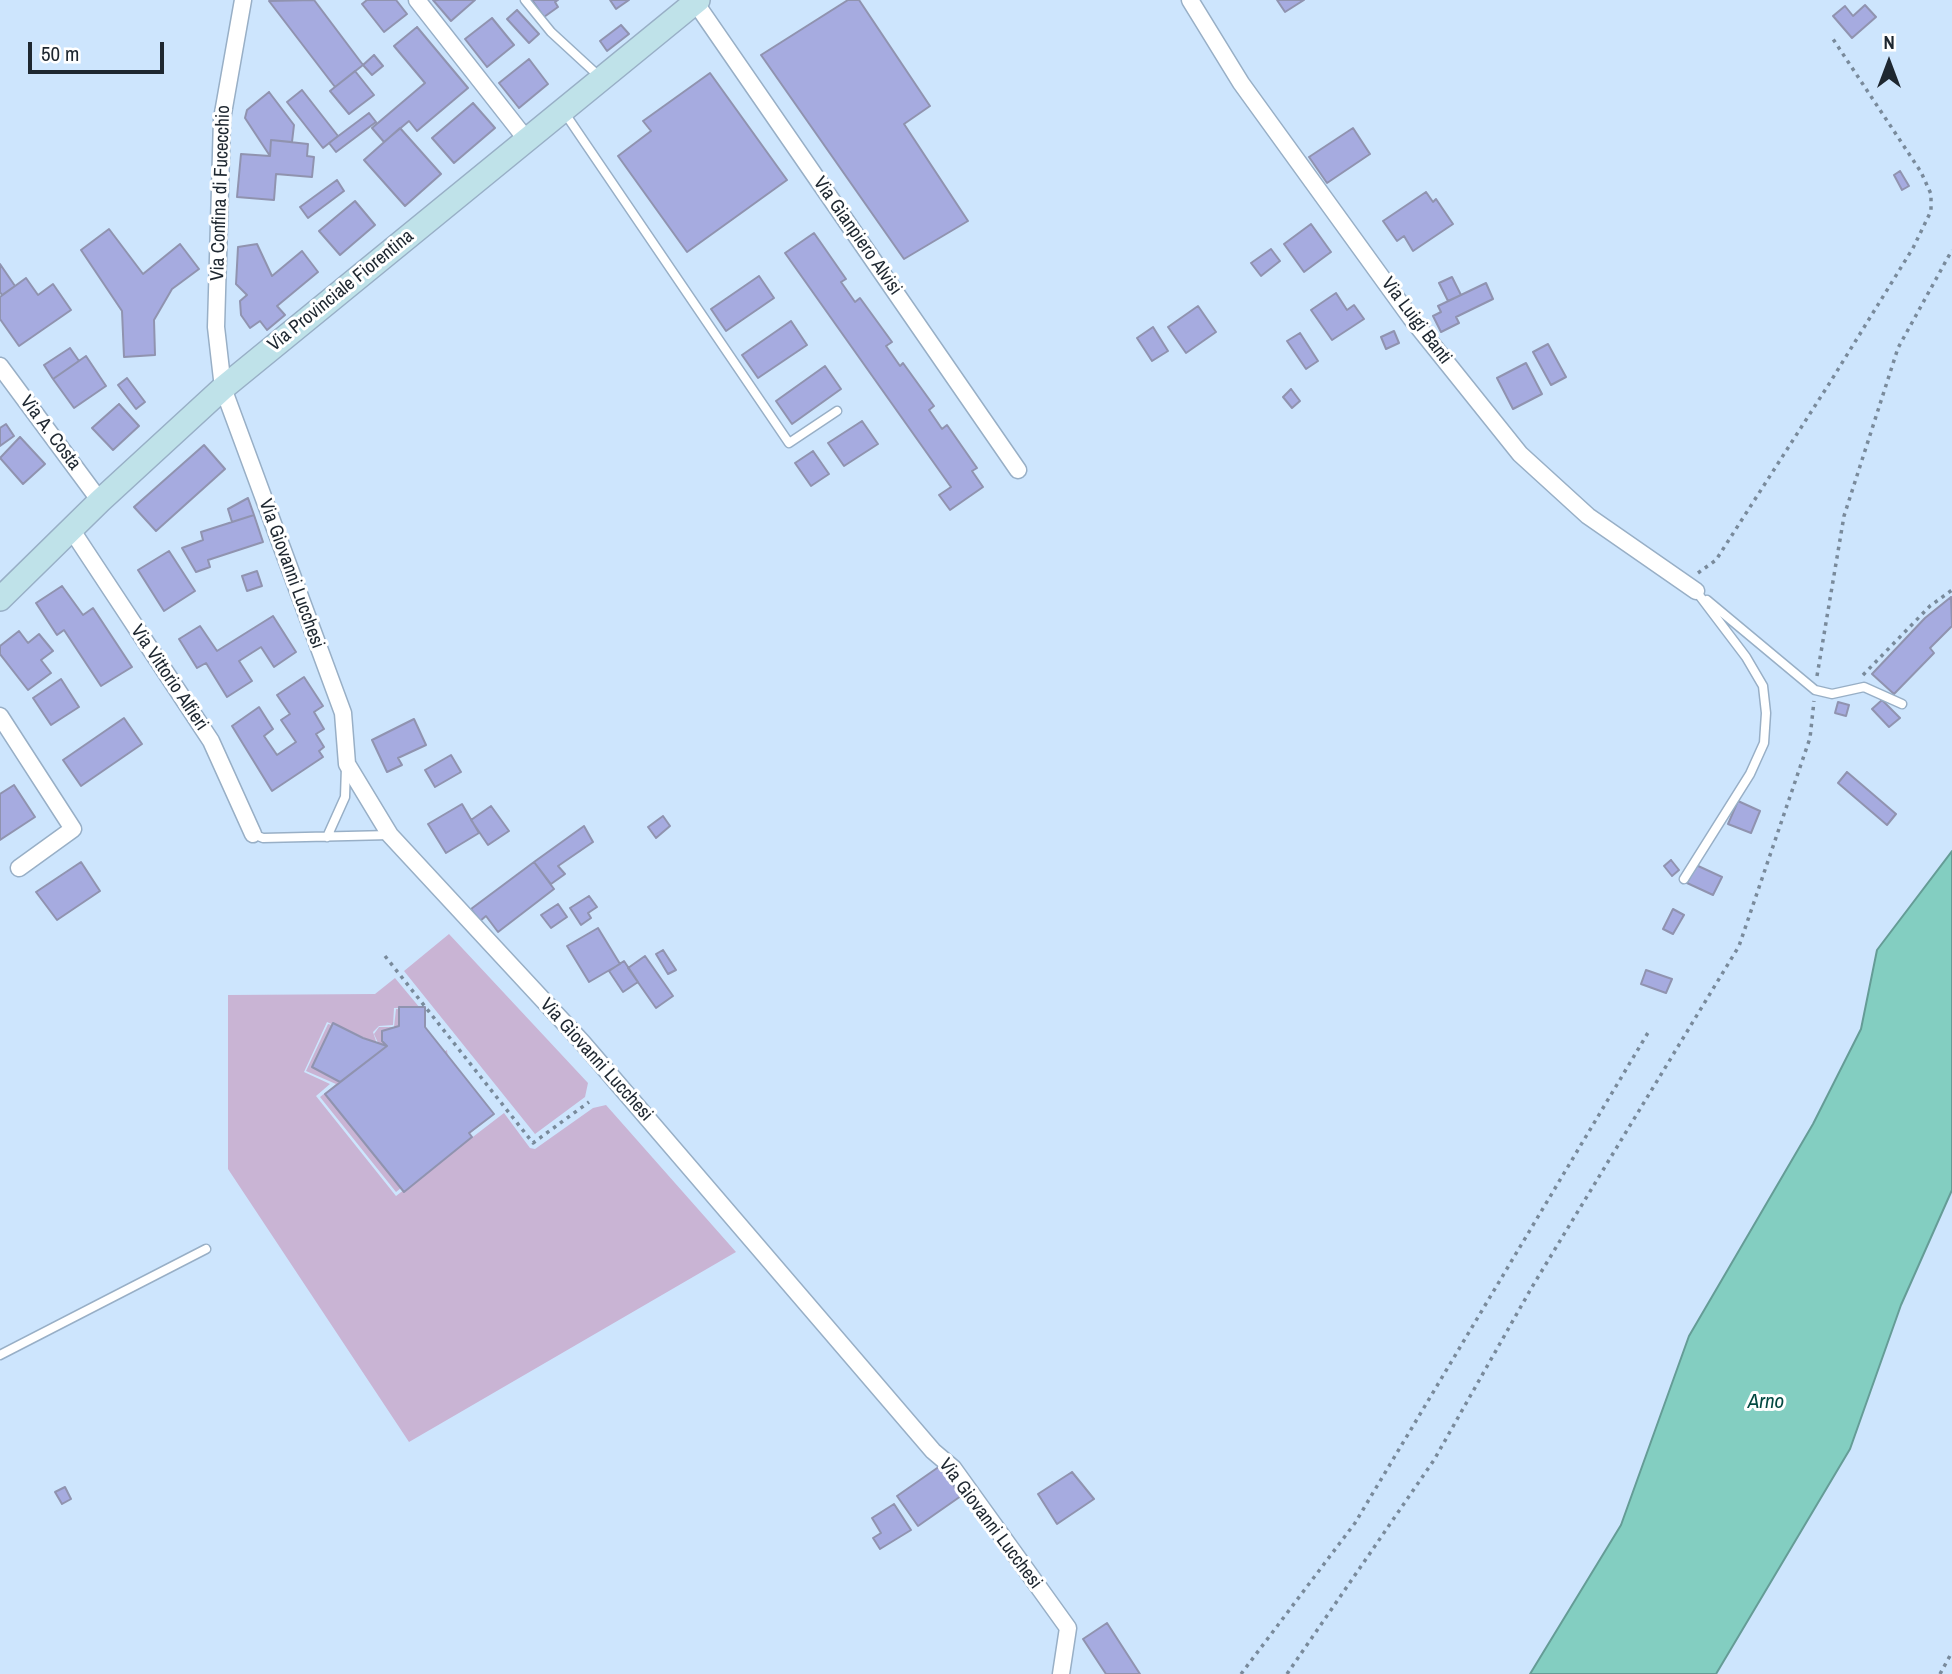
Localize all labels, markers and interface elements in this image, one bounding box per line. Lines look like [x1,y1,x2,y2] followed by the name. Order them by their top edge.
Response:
[32,28,168,72] scale bar
[1854,28,1924,98] north arrow
[1883,29,1895,55] text: N
[41,39,79,68] text: 50 m
[207,105,235,281] street label: Via Confina di Fucecchio
[808,172,906,300] street label: Via Gianpiero Alvisi
[264,225,418,357] street label: Via Provinciale Fiorentina
[1376,273,1456,369] street label: Via Luigi Banti
[15,391,85,475] street label: Via A. Costa
[253,496,329,652] street label: Via Giovanni Lucchesi
[125,621,213,735] street label: Via Vittorio Alfieri
[535,994,657,1126] street label: Via Giovanni Lucchesi
[1748,1389,1784,1415] water label: Arno
[934,1454,1046,1594] street label: Via Giovanni Lucchesi

